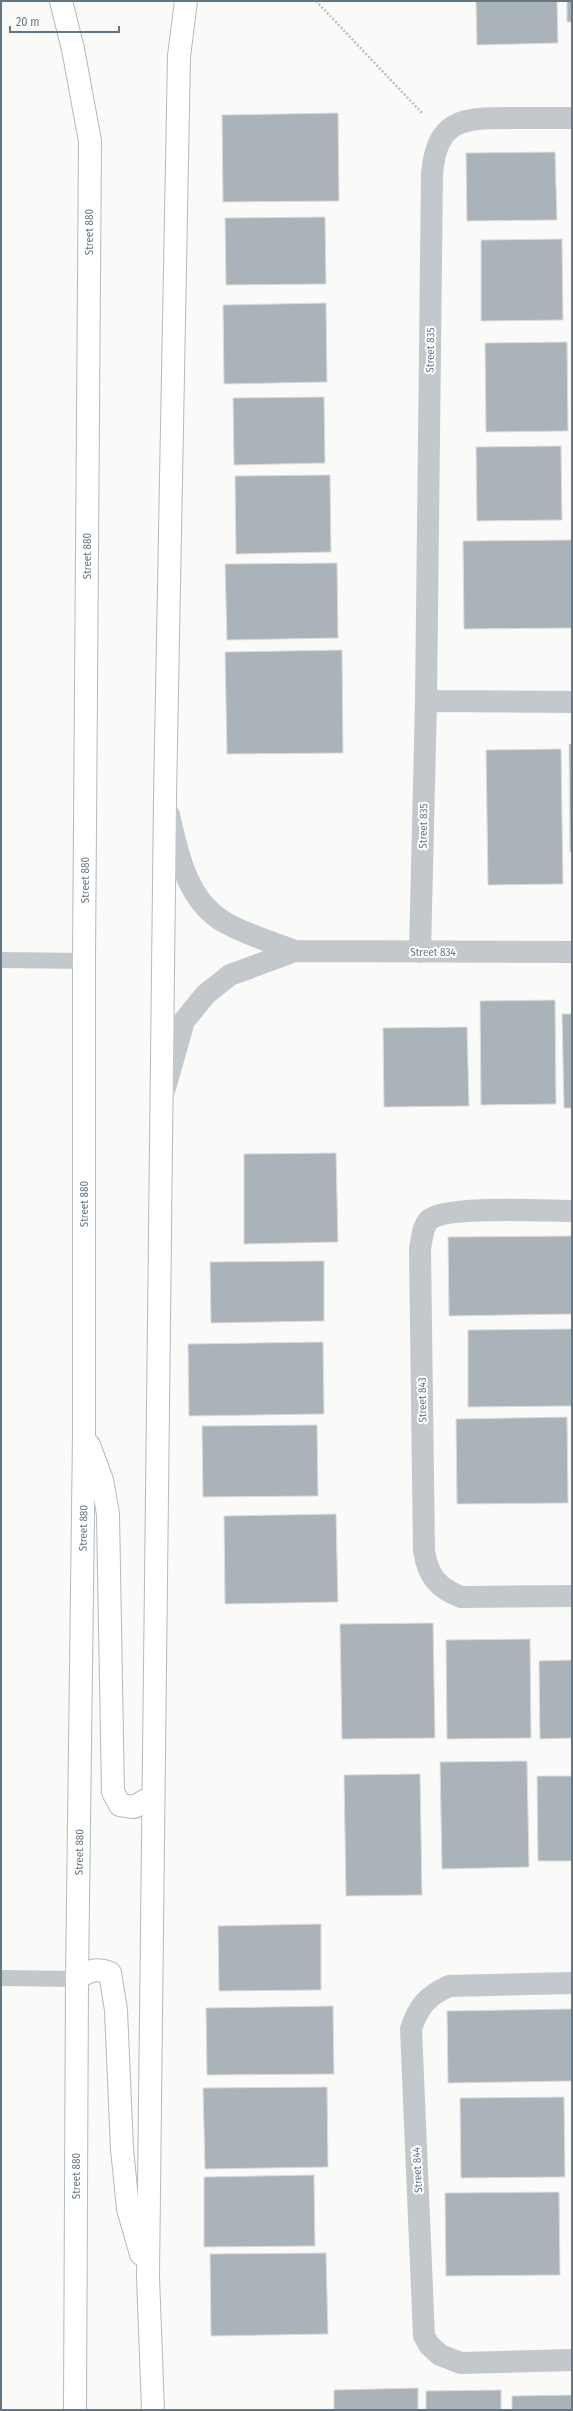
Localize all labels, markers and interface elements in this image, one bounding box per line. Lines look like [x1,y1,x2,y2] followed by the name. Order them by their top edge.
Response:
[10,8,119,34] scale bar
[16,15,40,29] text: 20 m
[83,209,96,255] street label: Street 880
[424,327,437,373] street label: Street 835
[81,533,94,579] street label: Street 880
[417,803,430,849] street label: Street 835
[79,857,92,903] street label: Street 880
[410,946,456,959] street label: Street 834
[78,1181,91,1227] street label: Street 880
[416,1377,429,1423] street label: Street 843
[77,1504,90,1551] street label: Street 880
[73,1828,86,1875] street label: Street 880
[410,2146,425,2193] street label: Street 844
[70,2153,83,2199] street label: Street 880

